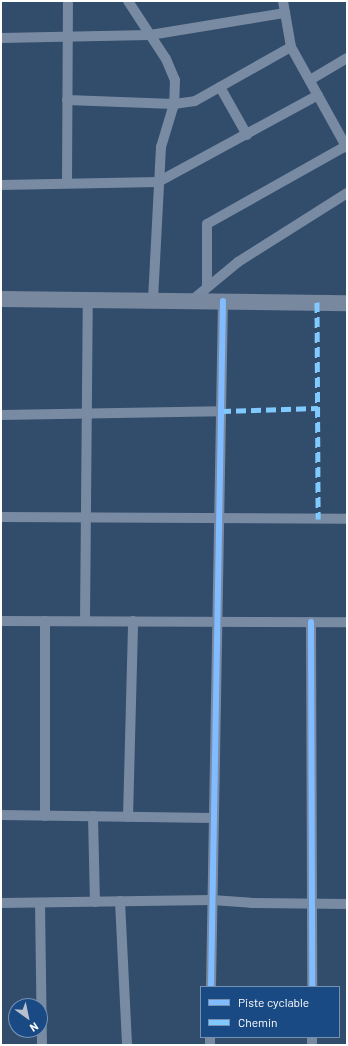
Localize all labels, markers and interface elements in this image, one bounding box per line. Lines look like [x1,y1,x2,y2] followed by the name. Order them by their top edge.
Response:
[200,986,340,1038] legend
[238,995,309,1009] text: Piste cyclable
[8,998,48,1038] north arrow
[238,1015,278,1029] text: Chemin
[28,1020,41,1035] text: N

